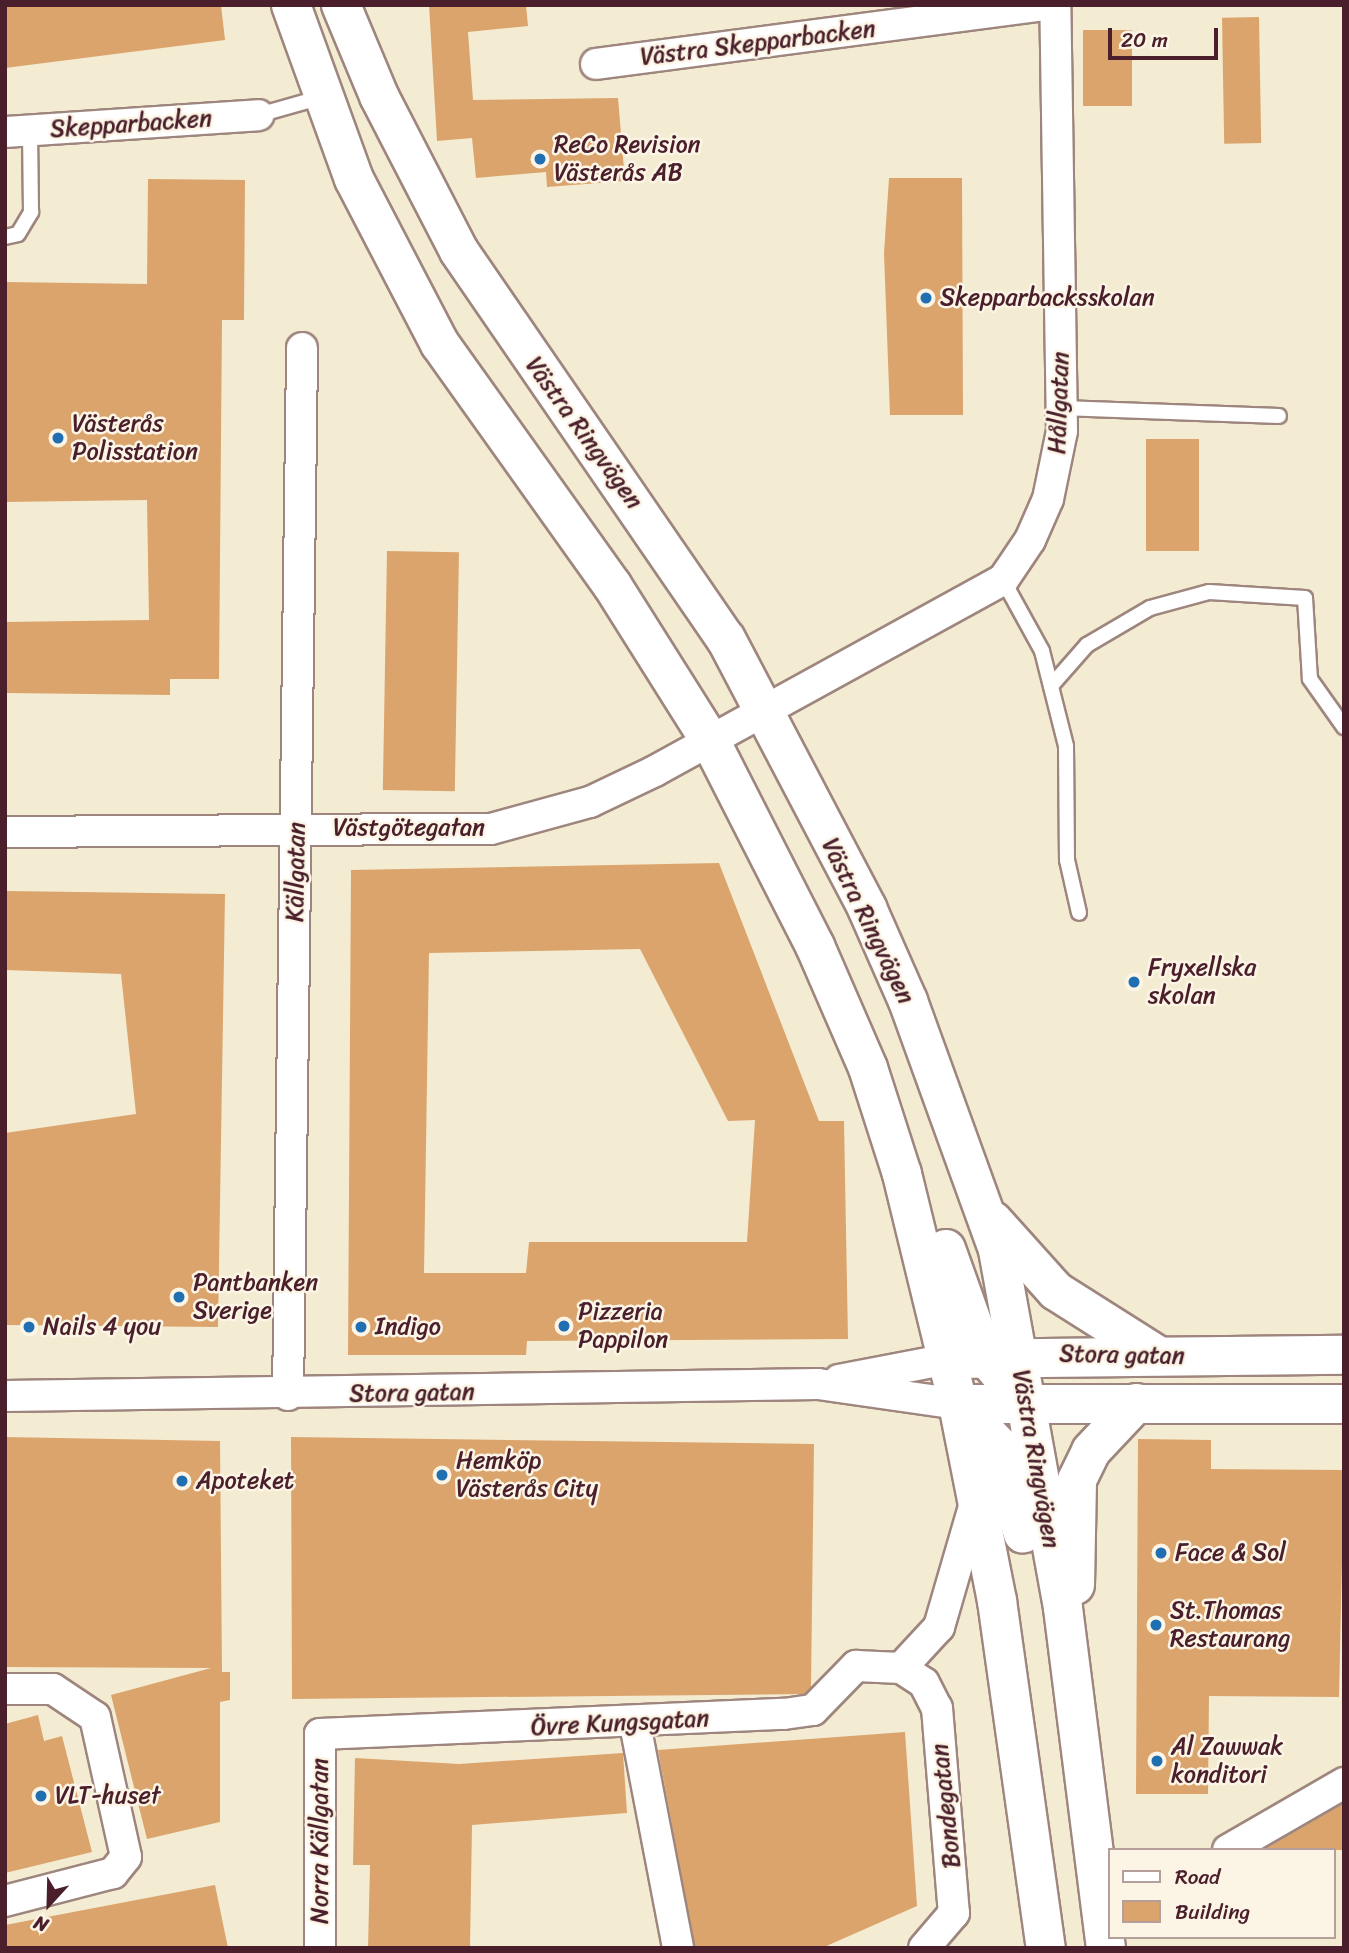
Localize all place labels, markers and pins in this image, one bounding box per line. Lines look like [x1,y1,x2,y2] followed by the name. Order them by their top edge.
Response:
[554,131,702,187] place label: ReCo Revision Västerås AB
[532,151,548,167] marker: ReCo Revision Västerås AB
[940,284,1155,312] place label: Skepparbacksskolan
[918,290,934,306] marker: Skepparbacksskolan
[72,410,198,466] place label: Västerås Polisstation
[50,430,66,446] marker: Västerås Polisstation
[1148,954,1256,1010] place label: Fryxellska skolan
[1126,974,1142,990] marker: Fryxellska skolan
[193,1269,318,1325] place label: Pantbanken Sverige
[171,1289,187,1305] marker: Pantbanken Sverige
[578,1298,668,1354] place label: Pizzeria Pappilon
[43,1313,161,1341] place label: Nails 4 you
[375,1313,441,1341] place label: Indigo
[556,1318,572,1334] marker: Pizzeria Pappilon
[21,1319,37,1335] marker: Nails 4 you
[353,1319,369,1335] marker: Indigo
[456,1447,598,1503] place label: Hemköp Västerås City
[196,1467,294,1495] place label: Apoteket
[434,1467,450,1483] marker: Hemköp Västerås City
[174,1473,190,1489] marker: Apoteket
[1175,1539,1286,1567] place label: Face & Sol
[1153,1545,1169,1561] marker: Face & Sol
[1170,1597,1290,1653] place label: St.Thomas Restaurang
[1148,1617,1164,1633] marker: St.Thomas Restaurang
[1171,1733,1283,1789] place label: Al Zawwak konditori
[1149,1753,1165,1769] marker: Al Zawwak konditori
[55,1782,160,1810] place label: VLT-huset
[33,1788,49,1804] marker: VLT-huset

